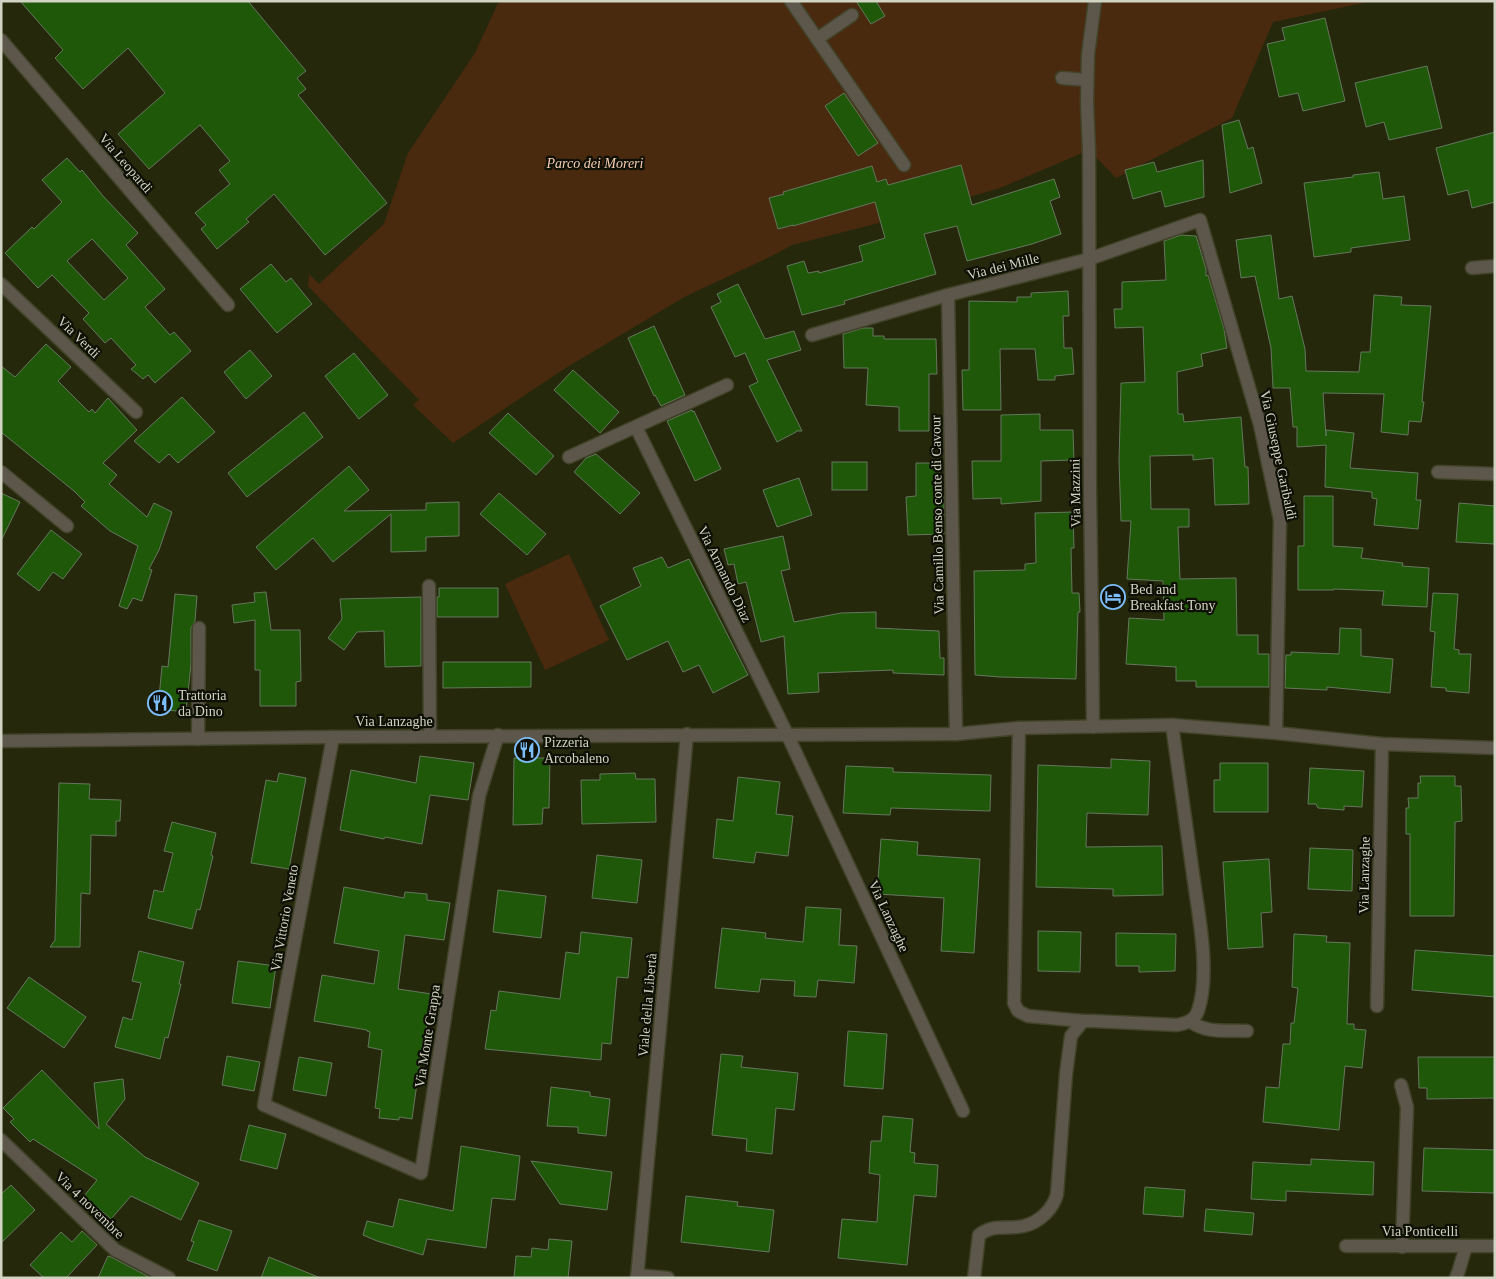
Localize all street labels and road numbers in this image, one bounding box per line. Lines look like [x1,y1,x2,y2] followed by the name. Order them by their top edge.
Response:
[96,131,155,196] street label: Via Leopardi
[965,250,1041,283] street label: Via dei Mille
[54,314,103,361] street label: Via Verdi
[1257,389,1300,521] street label: Via Giuseppe Garibaldi
[928,415,947,615] street label: Via Camillo Benso conte di Cavour
[1067,458,1084,527] street label: Via Mazzini
[695,524,754,625] street label: Via Armando Diaz
[355,714,433,729] street label: Via Lanzaghe
[1356,836,1373,914] street label: Via Lanzaghe
[268,863,301,973] street label: Via Vittorio Veneto
[865,878,912,954] street label: Via Lanzaghe
[635,952,660,1058] street label: Viale della Libertà
[412,983,443,1089] street label: Via Monte Grappa
[52,1169,127,1242] street label: Via 4 novembre
[1382,1224,1458,1239] street label: Via Ponticelli

